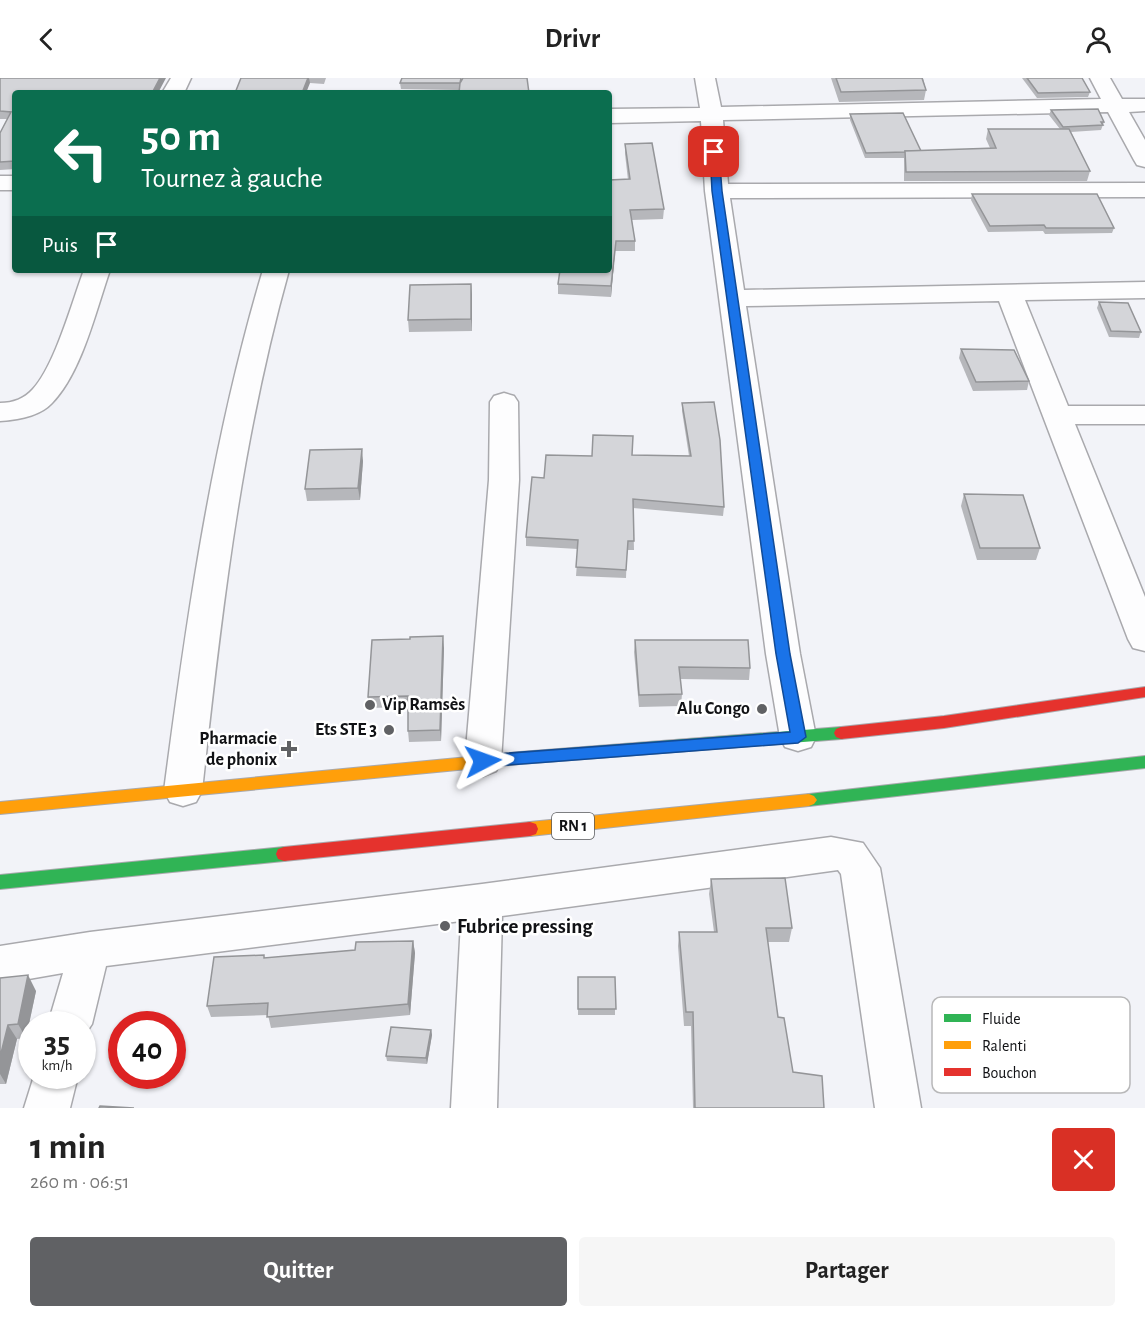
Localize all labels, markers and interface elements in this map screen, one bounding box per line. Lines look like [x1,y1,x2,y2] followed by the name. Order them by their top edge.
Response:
[30,23,63,56] icon: back
[1082,23,1115,56] icon: person
[545,25,600,52] text: Drivr
[42,114,120,192] icon: left
[141,116,221,158] text: 50 m
[688,126,739,177] pin
[697,135,730,168] icon: arrive
[141,165,323,192] text: Tournez à gauche
[90,228,123,261] icon: arrive
[42,234,78,256] text: Puis
[382,696,465,714] place label: Vip Ramsès
[363,698,377,712] marker: Vip Ramsès
[677,700,750,718] place label: Alu Congo
[755,702,769,716] marker: Alu Congo
[315,721,377,739] place label: Ets STE 3
[382,723,396,737] marker: Ets STE 3
[451,729,515,793] position arrow
[199,730,278,769] place label: Pharmacie de phonix
[282,742,296,756] marker: Pharmacie de phonix
[552,813,594,839] road number: RN 1
[457,916,593,937] place label: Fubrice pressing
[438,919,452,933] marker: Fubrice pressing
[932,997,1130,1093] legend
[108,1011,186,1089] speed limit sign: 40
[982,1011,1021,1027] text: Fluide
[44,1028,70,1058] text: 35
[982,1038,1027,1054] text: Ralenti
[42,1058,72,1073] text: km/h
[982,1065,1037,1081] text: Bouchon
[1052,1128,1115,1191] button: close
[30,1129,106,1165] text: 1 min
[30,1172,129,1192] text: 260 m · 06:51
[30,1237,567,1306] button: Quitter
[579,1237,1115,1306] button: Partager

